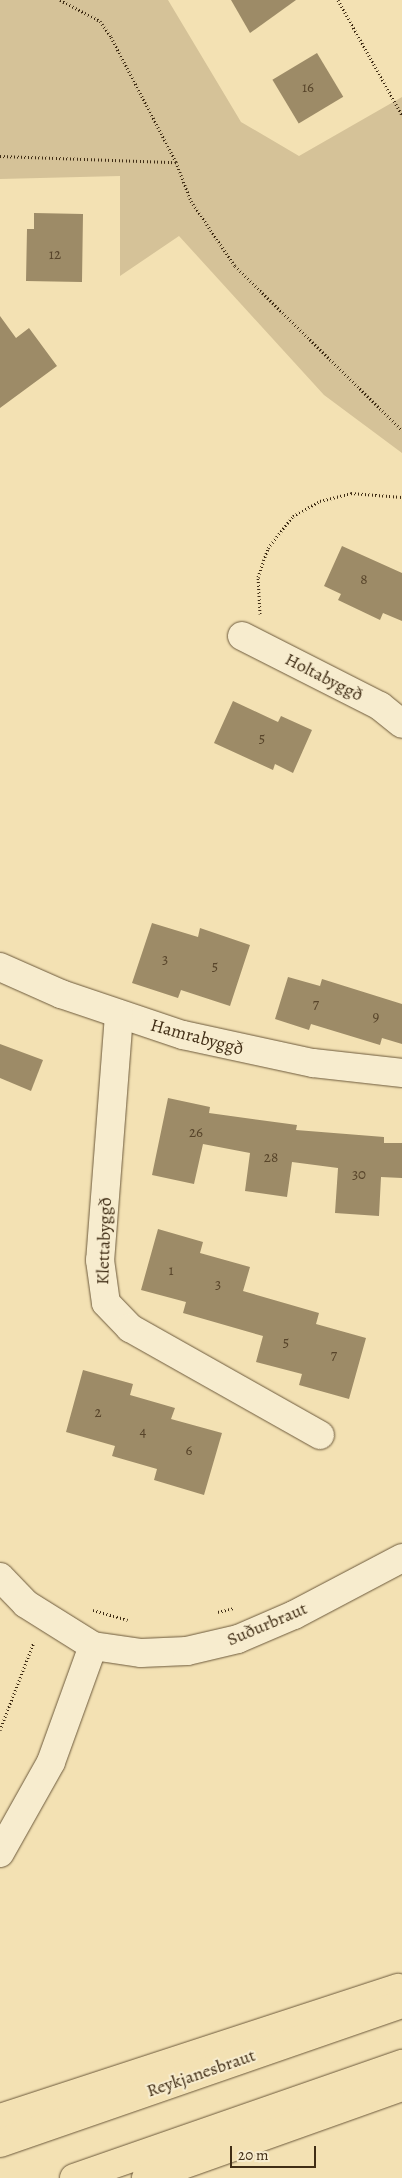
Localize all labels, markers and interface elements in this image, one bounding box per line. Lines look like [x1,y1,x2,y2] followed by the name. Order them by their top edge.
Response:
[302,79,314,97] house number: 16
[49,246,61,264] house number: 12
[360,571,368,589] house number: 8
[281,648,367,706] street label: Holtabyggð
[259,730,265,748] house number: 5
[162,951,168,969] house number: 3
[212,958,218,976] house number: 5
[313,996,319,1014] house number: 7
[373,1008,379,1026] house number: 9
[148,1014,246,1060] street label: Hamrabyggð
[189,1124,203,1142] house number: 26
[264,1149,278,1167] house number: 28
[352,1166,366,1184] house number: 30
[92,1197,116,1285] street label: Klettabyggð
[168,1262,174,1280] house number: 1
[215,1276,221,1294] house number: 3
[283,1334,289,1352] house number: 5
[331,1347,337,1365] house number: 7
[94,1404,102,1422] house number: 2
[140,1423,146,1441] house number: 4
[186,1442,192,1460] house number: 6
[224,1597,310,1651] street label: Suðurbraut
[144,2044,258,2102] street label: Reykjanesbraut
[232,2136,318,2168] scale bar
[238,2145,269,2165] text: 20 m

